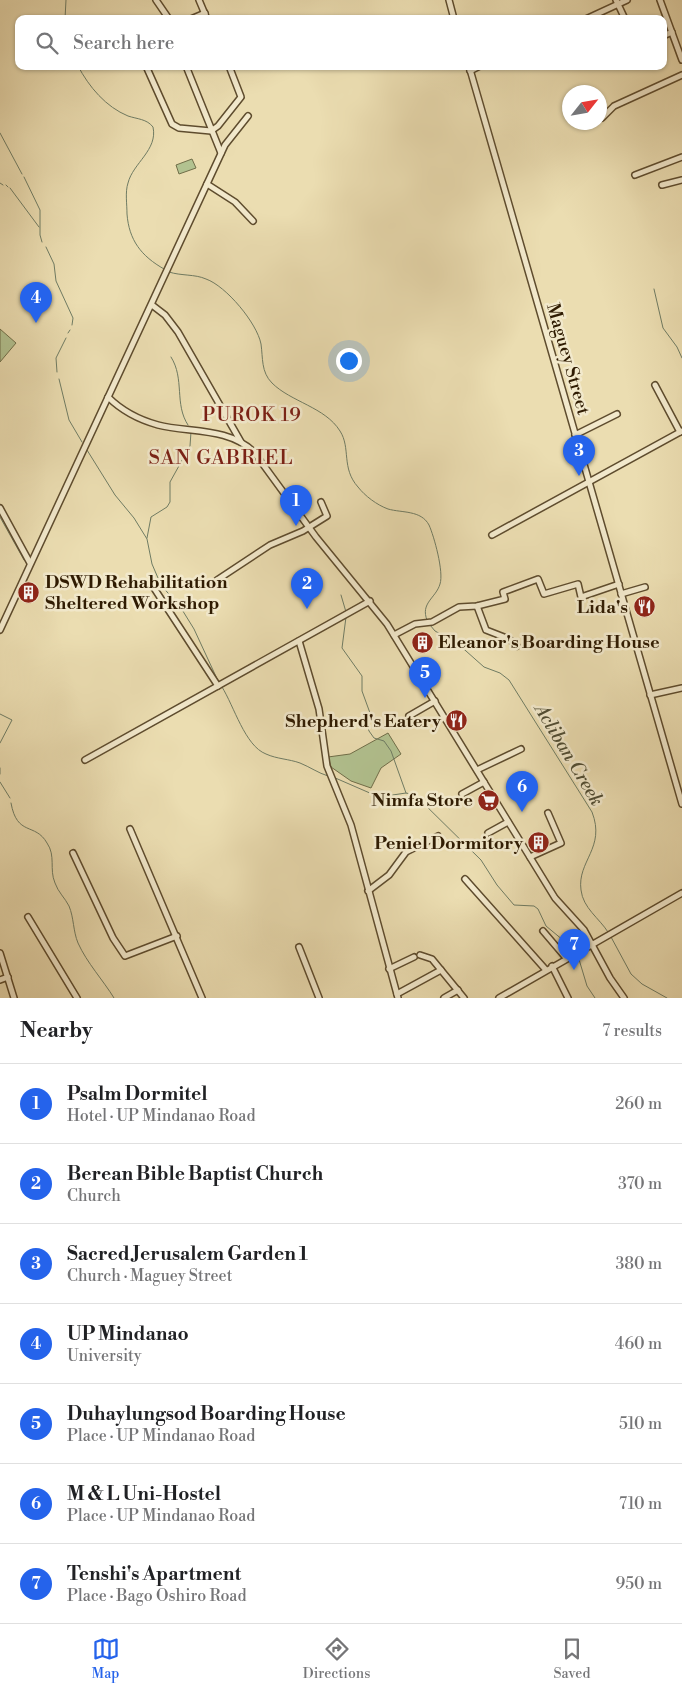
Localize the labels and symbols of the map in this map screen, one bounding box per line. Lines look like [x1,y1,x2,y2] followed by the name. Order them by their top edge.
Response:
[562,85,607,130] north arrow
[20,282,52,323] pin: 4
[541,301,595,418] street label: Maguey Street
[336,348,362,374] your location
[202,403,302,427] district label: PUROK 19
[563,435,595,476] pin: 3
[148,446,294,471] district label: SAN GABRIEL
[280,485,312,526] pin: 1
[291,568,323,609] pin: 2
[45,571,227,615] place label: DSWD Rehabilitation Sheltered Workshop
[17,580,41,604] building icon: DSWD Rehabilitation Sheltered Workshop
[632,595,656,619] restaurant icon: Lida's
[577,596,628,619] place label: Lida's
[410,630,434,654] building icon: Eleanor's Boarding House
[438,631,660,654] place label: Eleanor's Boarding House
[409,657,441,698] pin: 5
[528,698,609,810] water label: Acliban Creek
[445,709,469,733] restaurant icon: Shepherd's Eatery
[285,710,442,733] place label: Shepherd's Eatery
[506,771,538,812] pin: 6
[477,788,501,812] supermarket icon: Nimfa Store
[371,789,473,812] place label: Nimfa Store
[527,831,551,855] building icon: Peniel Dormitory
[374,832,524,855] place label: Peniel Dormitory
[558,929,590,970] pin: 7

